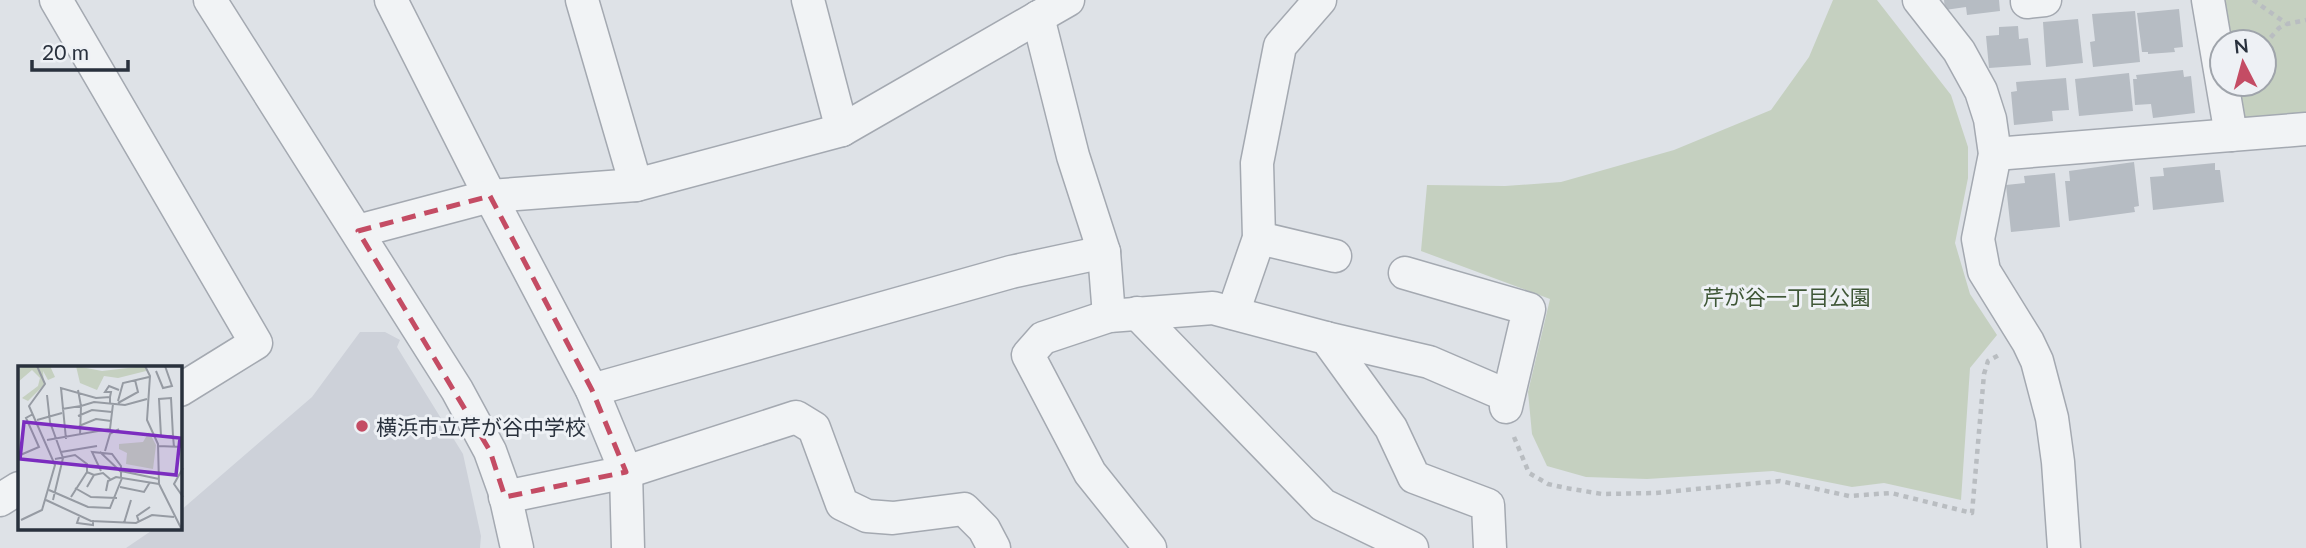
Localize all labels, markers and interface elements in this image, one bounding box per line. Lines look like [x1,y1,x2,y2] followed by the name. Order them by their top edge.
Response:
[32,28,128,72] scale bar
[2208,28,2278,98] north arrow
[2233,33,2250,58] text: N
[42,39,89,64] text: 20 m
[1703,284,1871,309] park label: 芹が谷一丁目公園
[18,366,182,530] inset map
[376,414,586,439] place label: 横浜市立芹が谷中学校
[354,418,370,434] marker: 横浜市立芹が谷中学校

